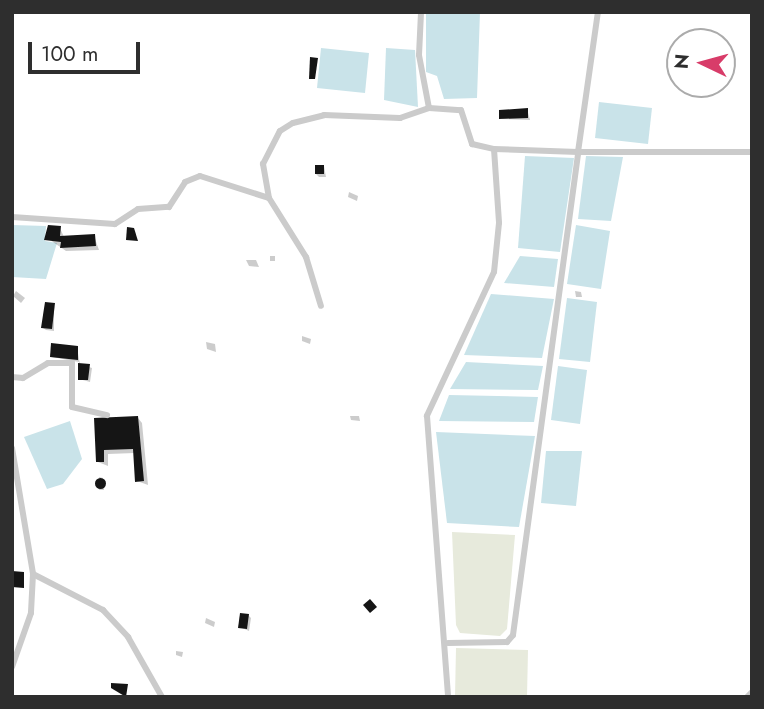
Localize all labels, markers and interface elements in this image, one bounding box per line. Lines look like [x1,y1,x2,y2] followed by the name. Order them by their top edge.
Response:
[32,28,144,72] scale bar
[666,28,736,98] north arrow
[41,39,98,69] text: 100 m
[667,53,696,70] text: N

